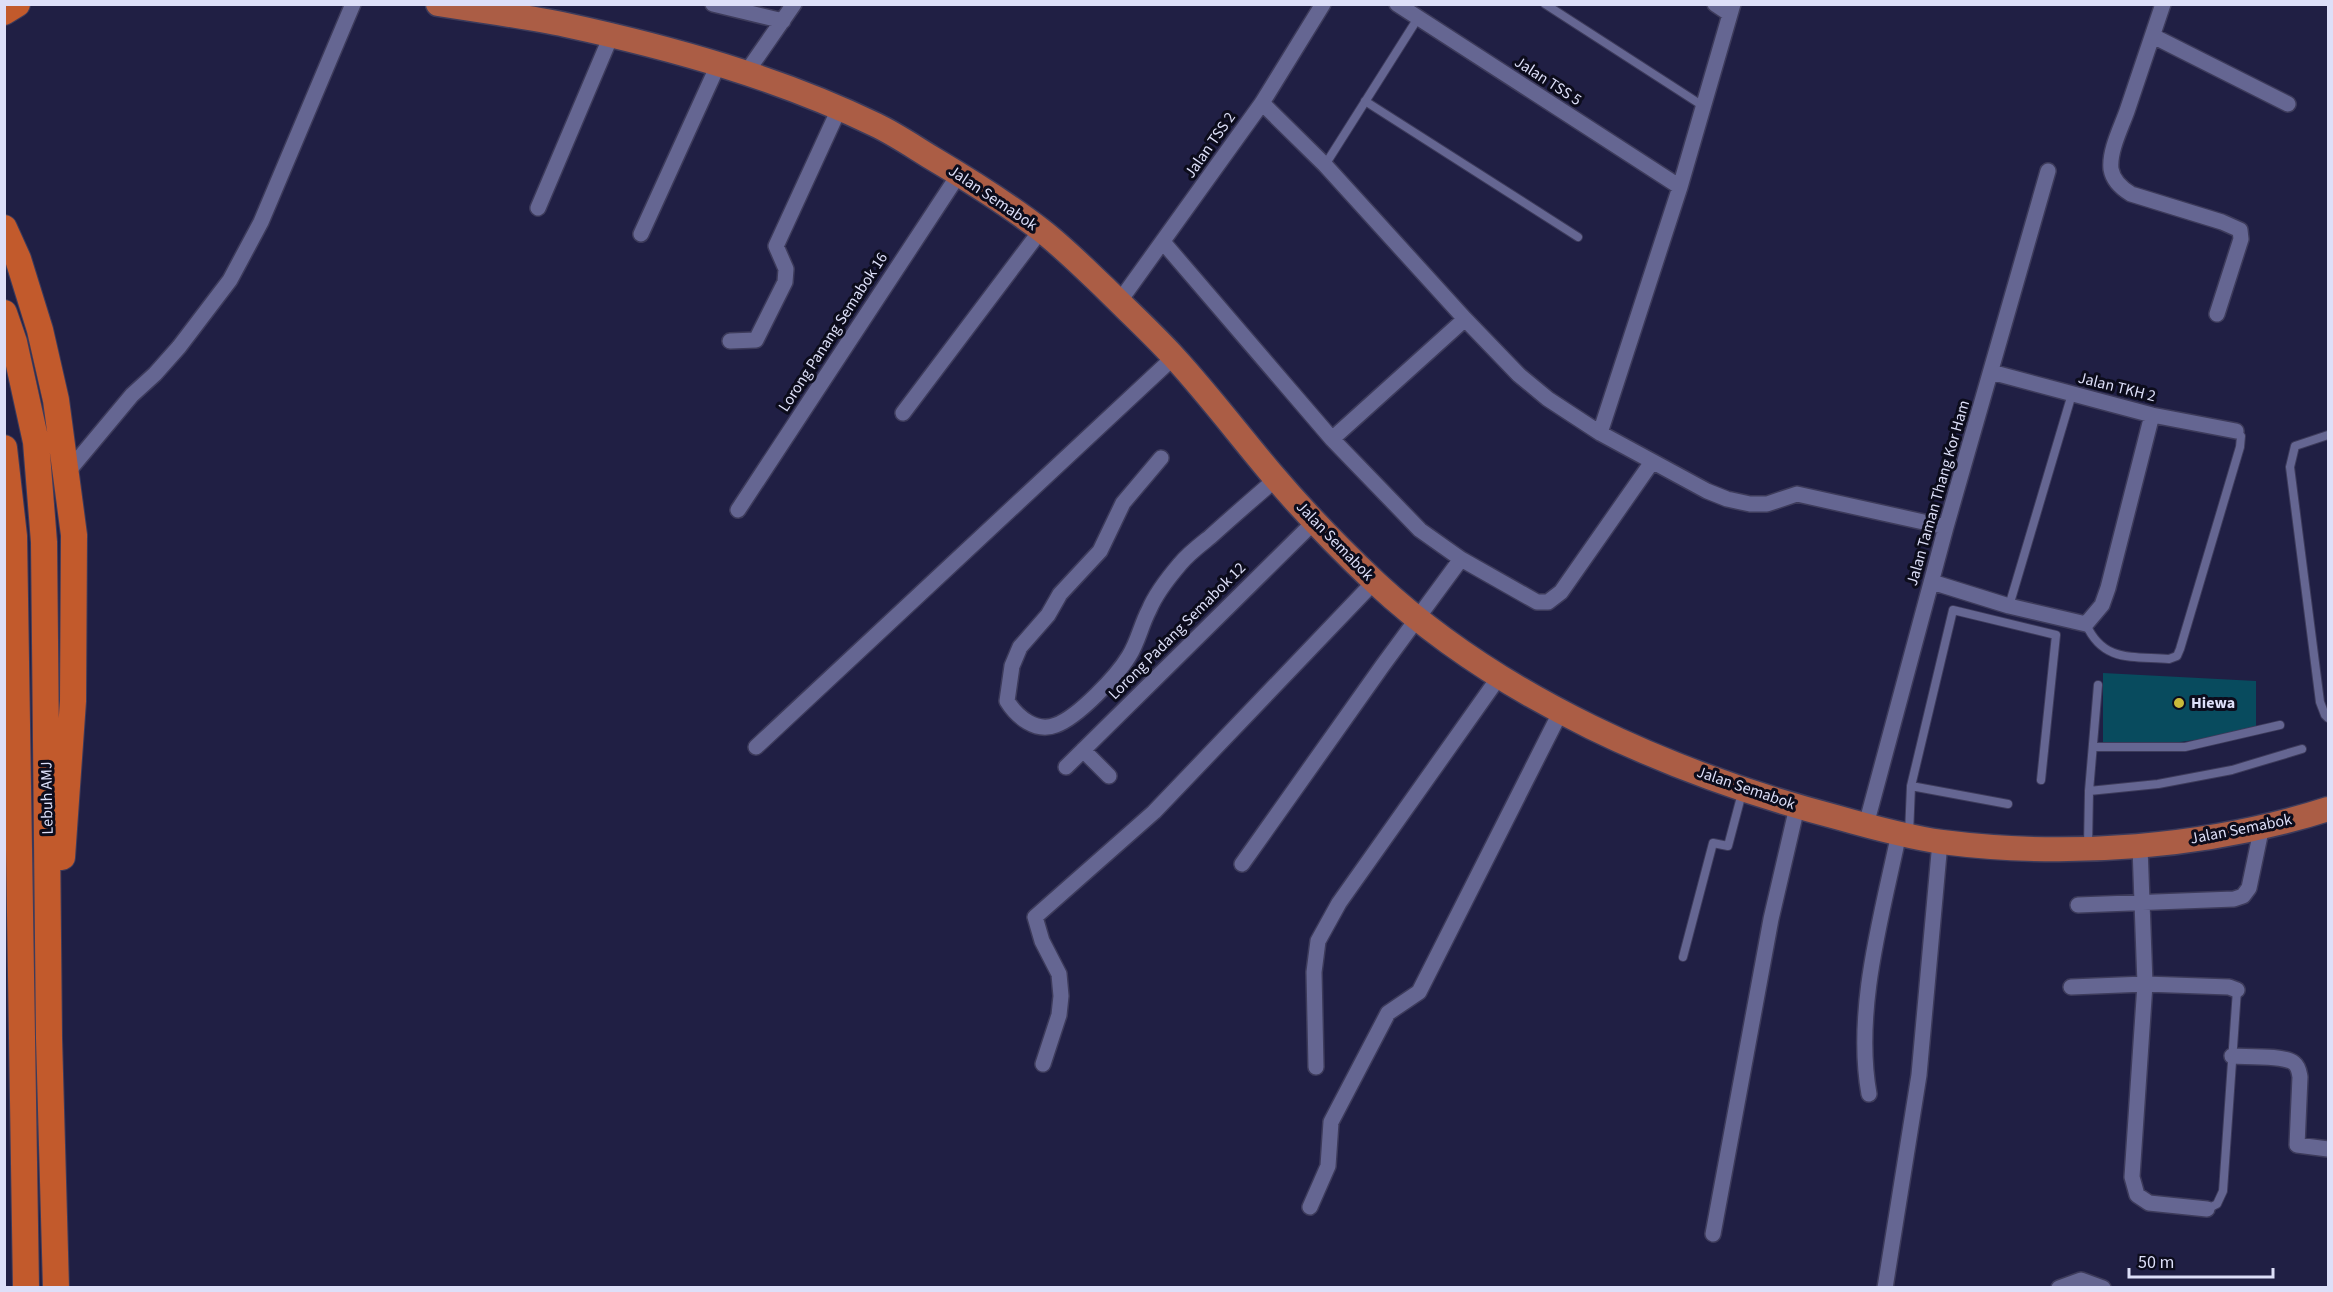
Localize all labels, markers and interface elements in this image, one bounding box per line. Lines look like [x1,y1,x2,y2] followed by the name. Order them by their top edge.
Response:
[1510,51,1586,111] street label: Jalan TSS 5
[1179,108,1241,182] street label: Jalan TSS 2
[944,160,1042,236] street label: Jalan Semabok
[773,248,893,416] street label: Lorong Panang Semabok 16
[2076,367,2158,407] street label: Jalan TKH 2
[1901,398,1975,588] street label: Jalan Taman Thang Kor Ham
[1291,496,1379,586] street label: Jalan Semabok
[1103,557,1251,705] street label: Lorong Padang Semabok 12
[2191,692,2235,714] place label: Hiewa
[2172,696,2186,710] marker: Hiewa
[35,761,59,835] street label: Lebuh AMJ
[1694,761,1798,815] street label: Jalan Semabok
[2188,808,2294,850] street label: Jalan Semabok
[2129,1241,2273,1279] scale bar
[2138,1250,2174,1275] text: 50 m

